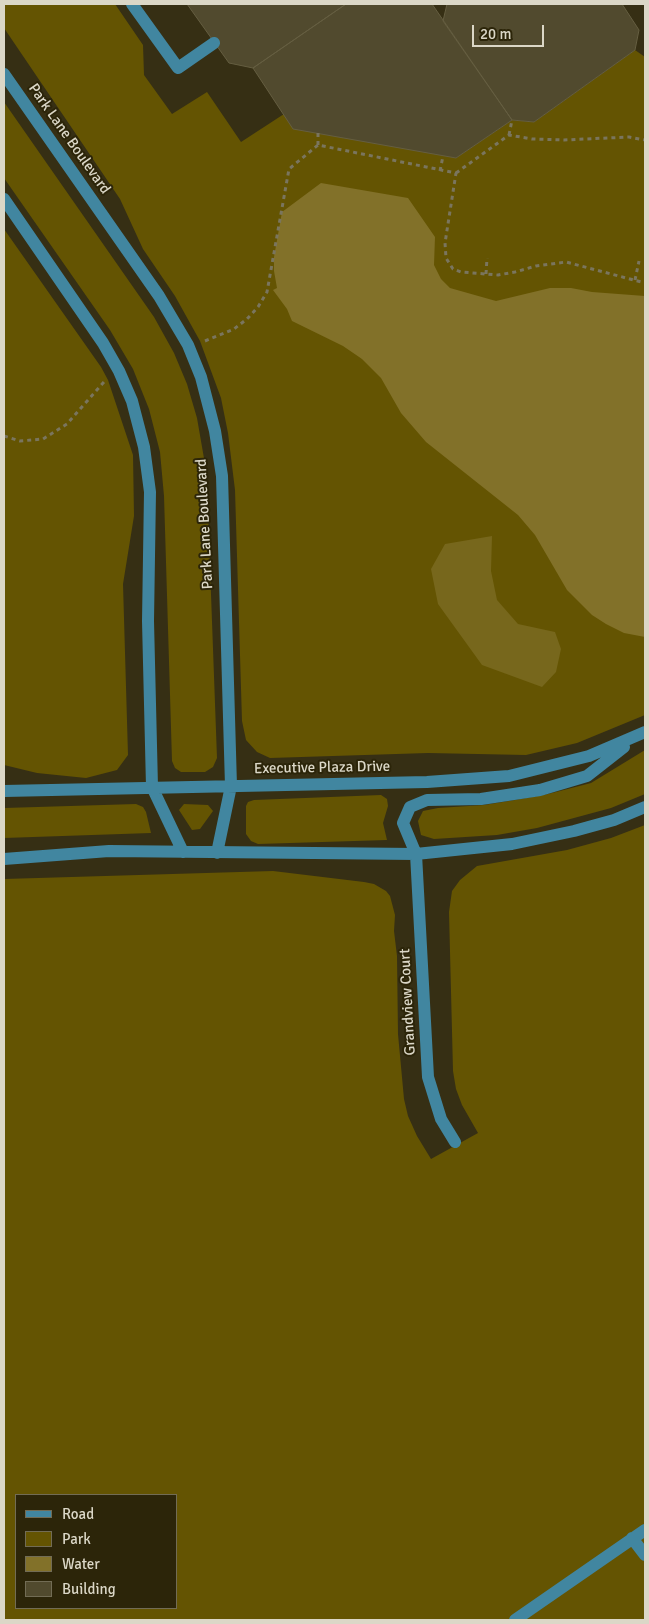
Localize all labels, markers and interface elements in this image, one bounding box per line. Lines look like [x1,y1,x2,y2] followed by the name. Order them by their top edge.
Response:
[474,15,546,47] scale bar
[480,25,511,43] text: 20 m
[24,80,114,198] street label: Park Lane Boulevard
[193,458,217,590] street label: Park Lane Boulevard
[254,758,390,778] street label: Executive Plaza Drive
[396,948,420,1056] street label: Grandview Court
[15,1494,178,1609] legend
[62,1505,94,1523] text: Road
[62,1530,91,1548] text: Park
[62,1555,100,1573] text: Water
[62,1580,116,1598] text: Building

